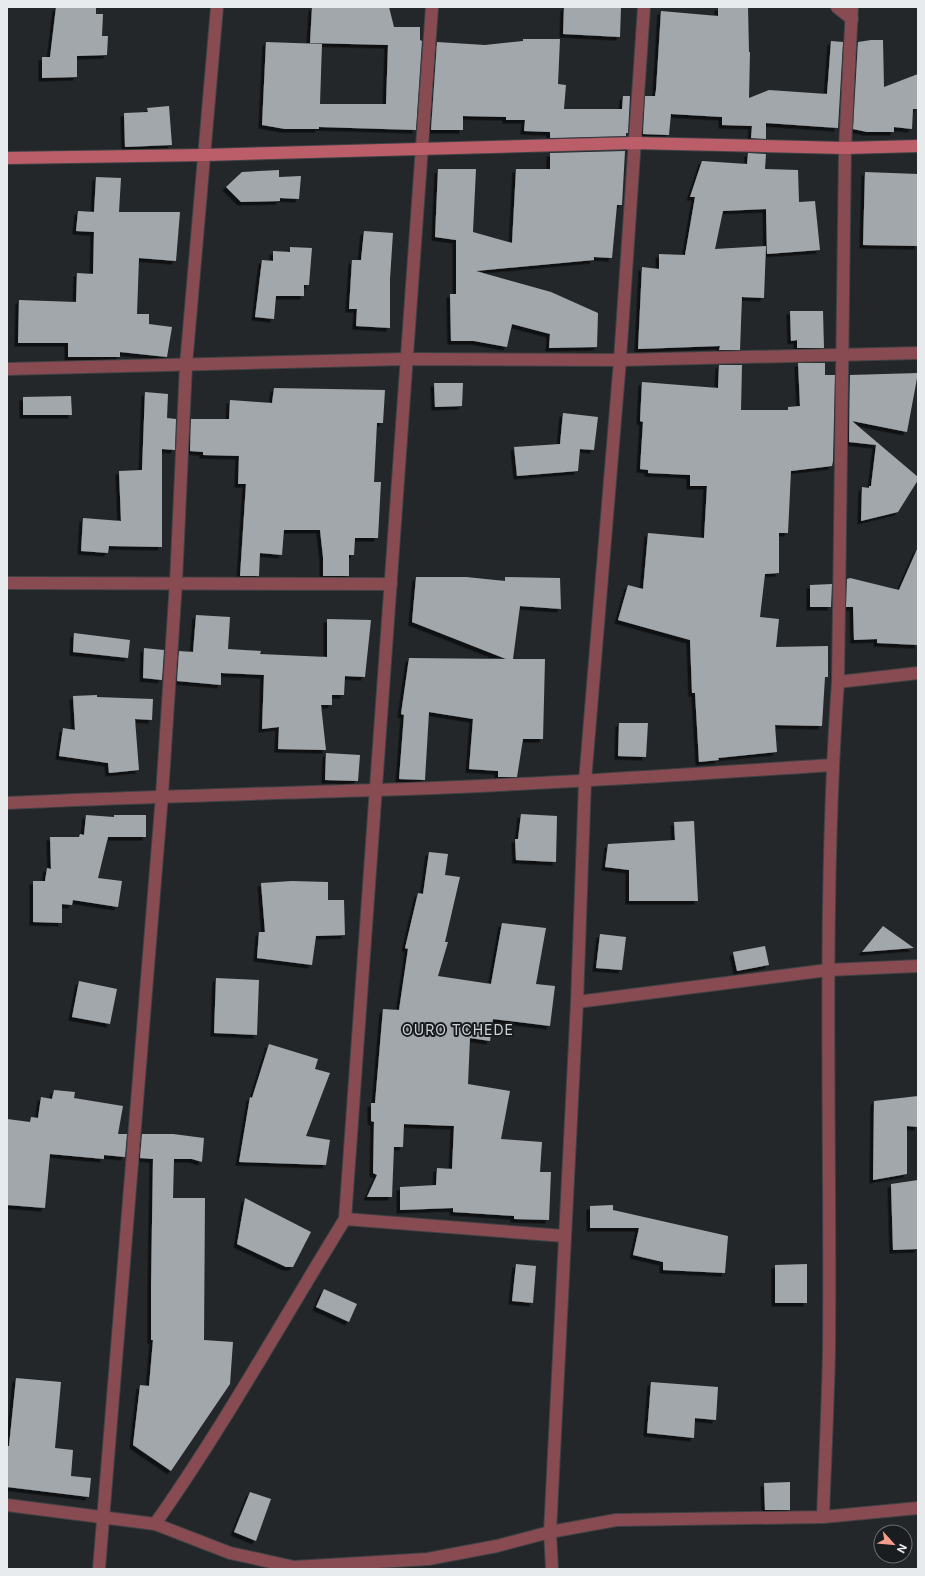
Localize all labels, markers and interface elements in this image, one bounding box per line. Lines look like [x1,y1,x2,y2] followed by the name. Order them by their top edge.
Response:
[402,1021,514,1038] district label: OURO TCHEDE
[873,1524,913,1564] north arrow
[894,1542,910,1555] text: N

